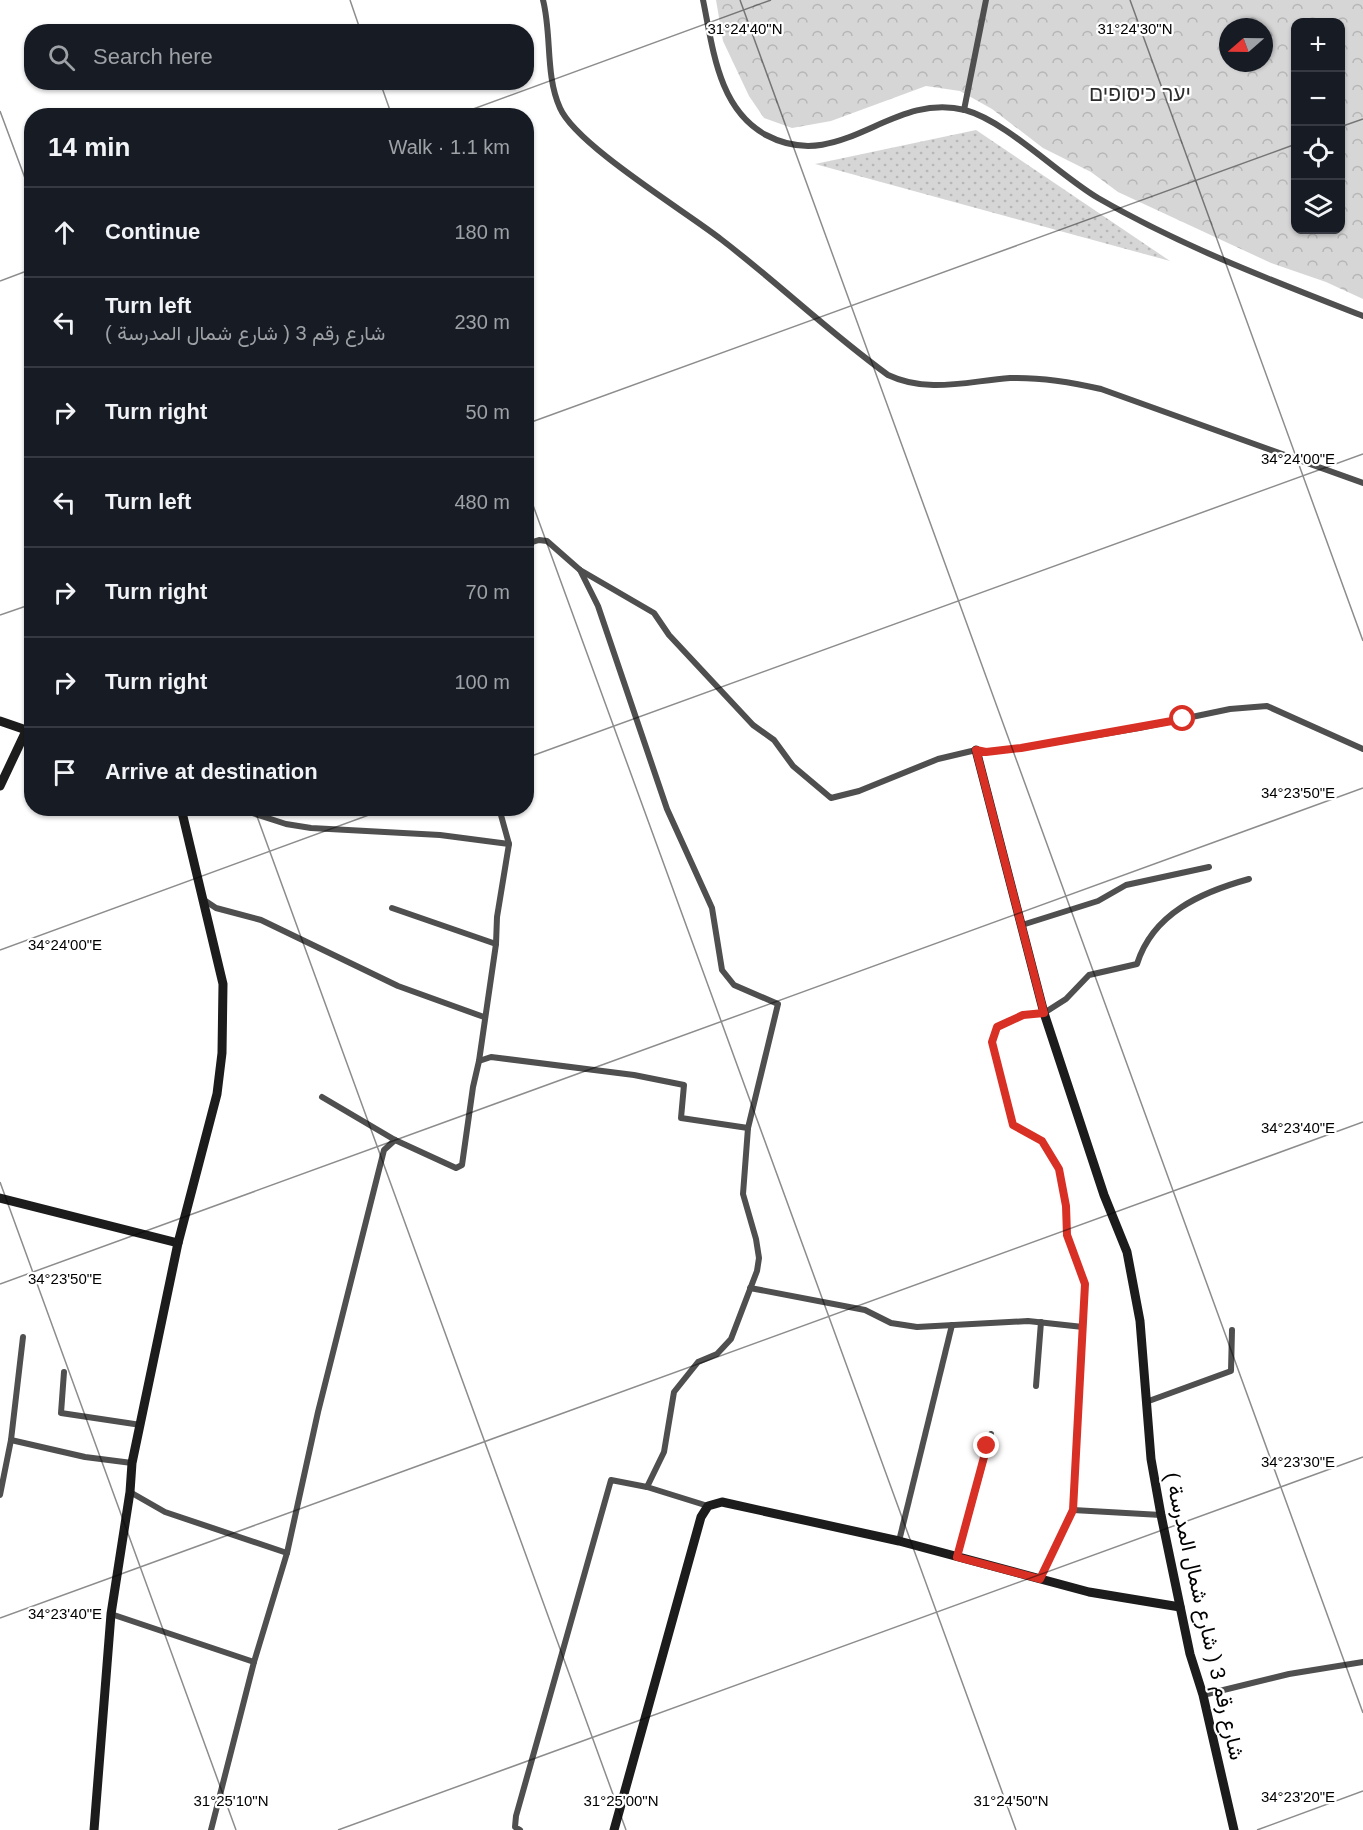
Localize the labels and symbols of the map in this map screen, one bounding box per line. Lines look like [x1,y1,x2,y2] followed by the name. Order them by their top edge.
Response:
[1219,18,1273,72] north arrow
[707,20,783,37] text: 31°24'40"N
[1097,20,1173,37] text: 31°24'30"N
[1089,82,1191,105] park label: יער כיסופים
[1261,450,1335,467] text: 34°24'00"E
[1169,705,1195,731] route start
[1261,784,1335,801] text: 34°23'50"E
[28,936,102,953] text: 34°24'00"E
[1261,1119,1335,1136] text: 34°23'40"E
[28,1270,102,1287] text: 34°23'50"E
[973,1432,999,1458] route end
[1261,1453,1335,1470] text: 34°23'30"E
[1158,1470,1249,1763] street label: شارع رقم 3 ( شارع شمال المدرسة )
[28,1605,102,1622] text: 34°23'40"E
[1261,1788,1335,1805] text: 34°23'20"E
[193,1792,269,1809] text: 31°25'10"N
[583,1792,659,1809] text: 31°25'00"N
[973,1792,1049,1809] text: 31°24'50"N

